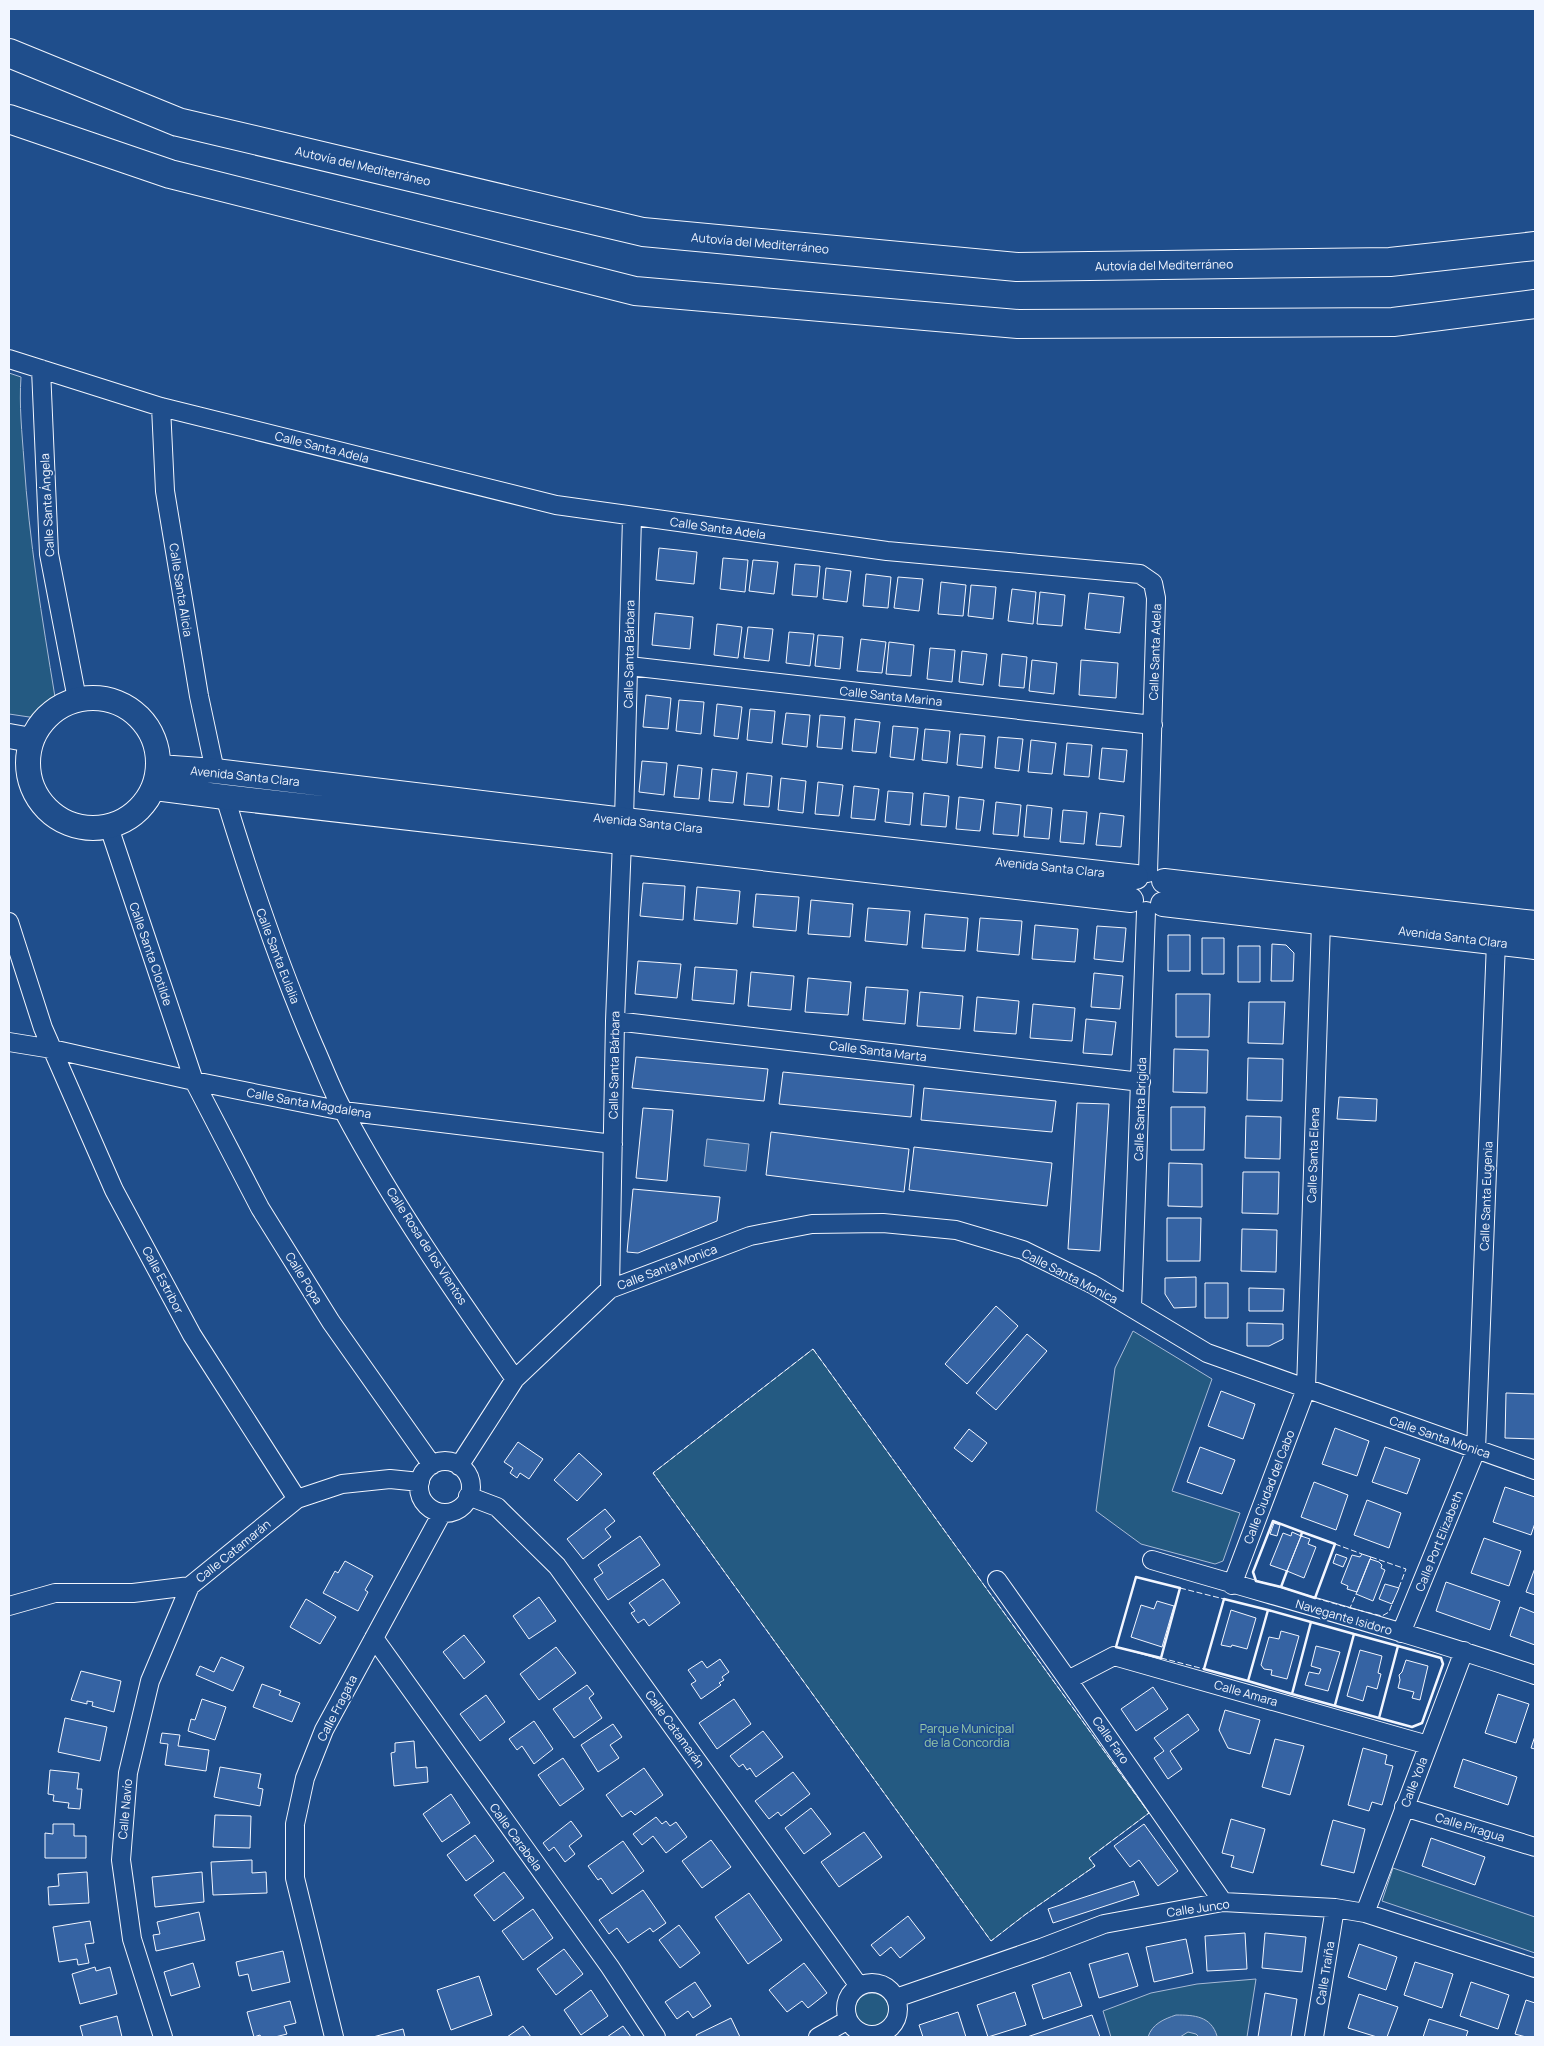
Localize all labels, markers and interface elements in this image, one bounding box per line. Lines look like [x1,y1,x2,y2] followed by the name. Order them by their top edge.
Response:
[294,142,432,190] street label: Autovía del Mediterráneo
[690,229,830,257] street label: Autovía del Mediterráneo
[1095,255,1233,275] street label: Autovía del Mediterráneo
[273,427,371,467] street label: Calle Santa Adela
[36,453,58,557] street label: Calle Santa Ángela
[669,513,767,543] street label: Calle Santa Adela
[165,542,197,638] street label: Calle Santa Alicia
[620,600,638,708] street label: Calle Santa Bárbara
[1145,603,1165,701] street label: Calle Santa Adela
[839,682,943,710] street label: Calle Santa Marina
[190,762,300,790] street label: Avenida Santa Clara
[593,809,703,837] street label: Avenida Santa Clara
[995,853,1105,881] street label: Avenida Santa Clara
[125,900,177,1008] street label: Calle Santa Clotilde
[252,906,304,1006] street label: Calle Santa Eulalia
[1397,922,1509,952] street label: Avenida Santa Clara
[605,1011,623,1119] street label: Calle Santa Bárbara
[828,1037,928,1065] street label: Calle Santa Marta
[1130,1057,1150,1161] street label: Calle Santa Brigida
[245,1084,373,1122] street label: Calle Santa Magdalena
[1303,1107,1323,1203] street label: Calle Santa Elena
[1476,1141,1496,1251] street label: Calle Santa Eugenia
[383,1184,471,1308] street label: Calle Rosa de los Vientos
[615,1240,719,1294] street label: Calle Santa Monica
[138,1243,188,1317] street label: Calle Estribor
[1019,1244,1121,1308] street label: Calle Santa Monica
[281,1249,327,1307] street label: Calle Popa
[1387,1412,1493,1462] street label: Calle Santa Monica
[1239,1428,1299,1546] street label: Calle Ciudad del Cabo
[1411,1488,1467,1594] street label: Calle Port Elizabeth
[192,1516,274,1586] street label: Calle Catamarán
[1294,1595,1394,1639] street label: Navegante Isidoro
[313,1672,361,1744] street label: Calle Fragata
[1212,1676,1280,1710] street label: Calle Amara
[641,1687,709,1771] street label: Calle Catamarán
[1089,1713,1133,1767] street label: Calle Faro
[920,1720,1014,1751] park label: Parque Municipal de la Concordia
[1397,1754,1431,1810] street label: Calle Yola
[114,1778,136,1840] street label: Calle Navío
[486,1800,546,1874] street label: Calle Carabela
[1433,1808,1507,1846] street label: Calle Piragua
[1165,1895,1231,1921] street label: Calle Junco
[1312,1940,1338,2006] street label: Calle Traiña

